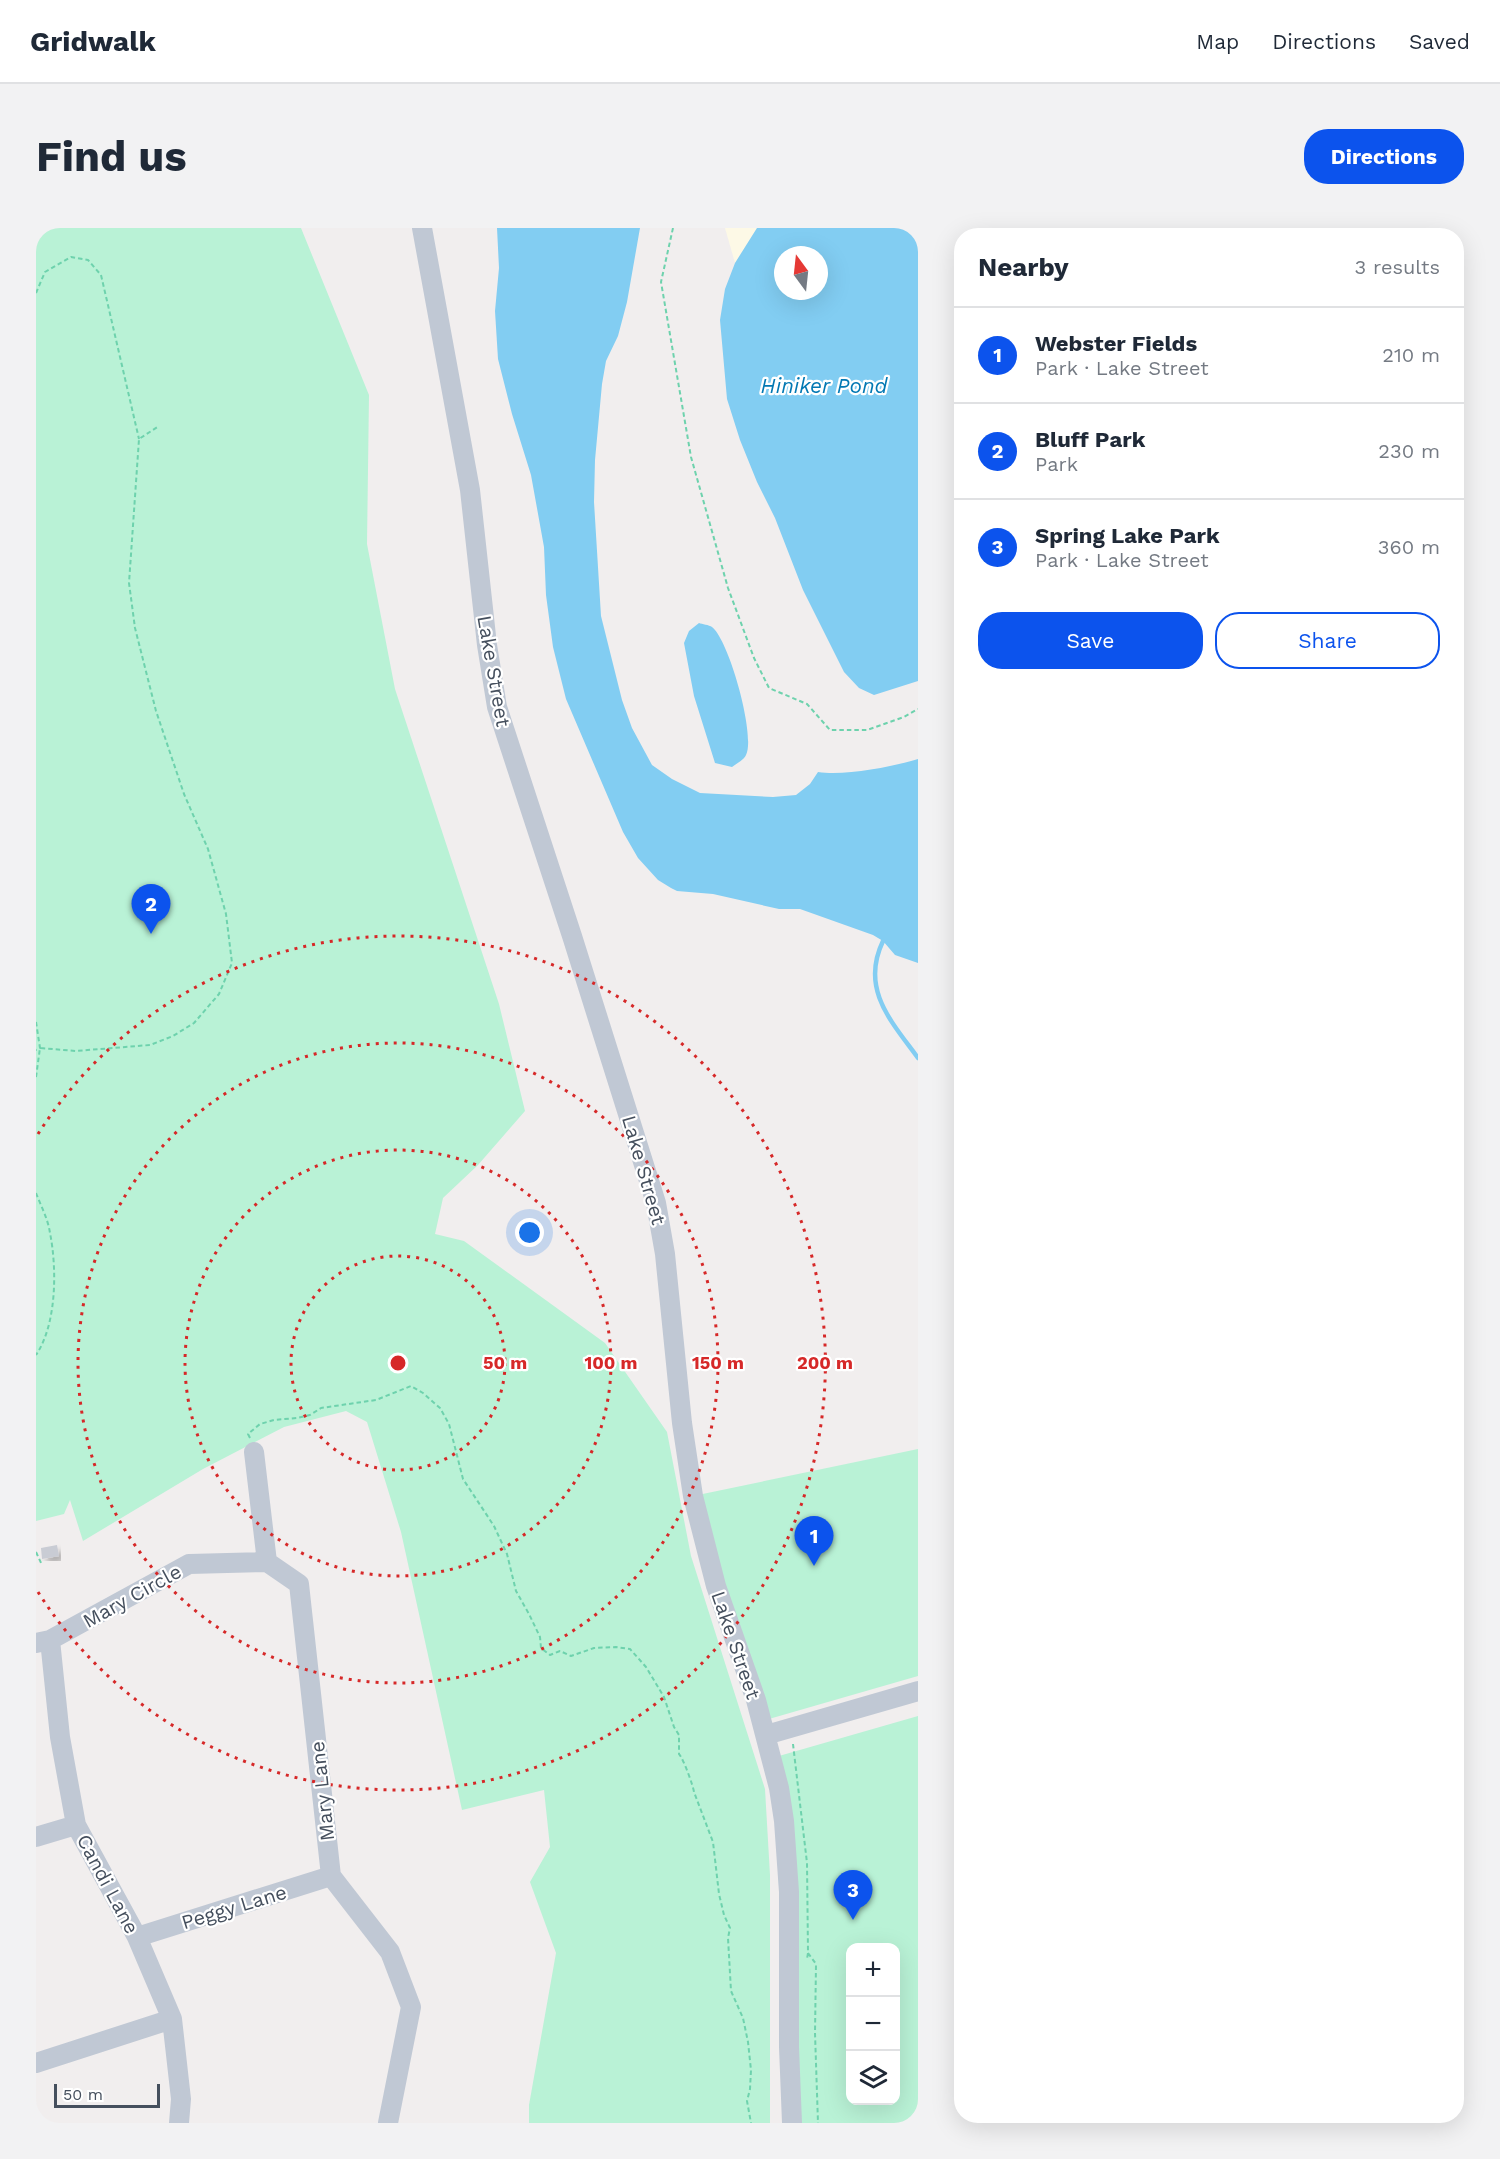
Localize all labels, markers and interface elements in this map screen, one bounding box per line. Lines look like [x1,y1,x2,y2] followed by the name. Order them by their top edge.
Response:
[30,25,156,58] text: Gridwalk
[1196,29,1239,54] text: Map
[1272,29,1376,54] text: Directions
[1409,29,1470,54] text: Saved
[1304,129,1464,184] button: Directions
[36,132,187,181] text: Find us
[774,246,828,300] north arrow
[978,252,1069,282] text: Nearby
[1355,255,1440,279] text: 3 results
[1035,331,1197,356] text: Webster Fields
[993,343,1002,367] text: 1
[1382,343,1440,367] text: 210 m
[1035,356,1209,380] text: Park · Lake Street
[761,373,888,398] water label: Hiniker Pond
[1035,427,1145,452] text: Bluff Park
[992,439,1003,463] text: 2
[1378,439,1440,463] text: 230 m
[1035,452,1078,476] text: Park
[1035,523,1220,548] text: Spring Lake Park
[992,535,1003,559] text: 3
[1378,535,1440,559] text: 360 m
[1035,548,1209,572] text: Park · Lake Street
[978,612,1203,669] button: Save
[1215,612,1440,669] button: Share
[472,613,516,729] street label: Lake Street
[132,884,170,934] pin: 2
[617,1112,671,1228] street label: Lake Street
[515,1218,544,1247] your location
[483,1352,527,1373] text: 50 m
[584,1352,638,1373] text: 100 m
[692,1352,744,1373] text: 150 m
[797,1352,853,1373] text: 200 m
[388,1353,408,1373] centre of rings
[794,1516,834,1566] pin: 1
[79,1559,185,1633] street label: Mary Circle
[706,1588,766,1703] street label: Lake Street
[305,1740,339,1842] street label: Mary Lane
[72,1830,144,1938] street label: Candi Lane
[834,1870,872,1920] pin: 3
[179,1880,289,1934] street label: Peggy Lane
[846,1943,900,2105] map controls
[846,1943,900,1997] button: +
[846,1997,900,2051] button: −
[846,2051,900,2105] button: layers
[54,2081,160,2108] scale bar
[63,2085,103,2104] text: 50 m

